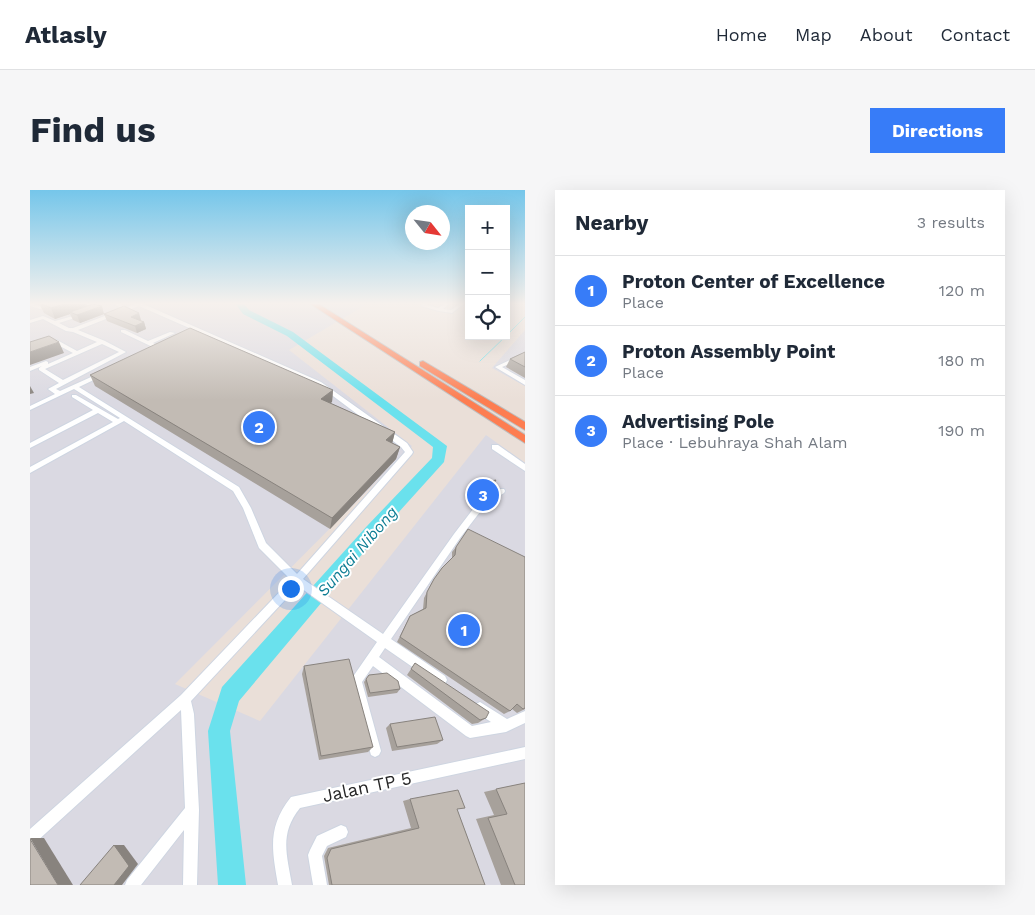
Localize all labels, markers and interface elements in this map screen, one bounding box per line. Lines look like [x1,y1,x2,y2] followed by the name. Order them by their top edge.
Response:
[25,21,107,49] text: Atlasly
[716,24,767,45] text: Home
[795,24,832,45] text: Map
[860,24,912,45] text: About
[940,24,1010,45] text: Contact
[870,108,1005,153] button: Directions
[30,109,156,151] text: Find us
[405,205,450,250] north arrow
[465,205,510,340] map controls
[465,205,510,250] button: +
[575,210,648,235] text: Nearby
[917,213,985,232] text: 3 results
[465,250,510,295] button: −
[622,270,885,293] text: Proton Center of Excellence
[588,281,594,300] text: 1
[939,281,985,300] text: 120 m
[622,293,664,312] text: Place
[465,295,510,340] button: locate
[622,340,835,363] text: Proton Assembly Point
[586,351,596,370] text: 2
[938,351,985,370] text: 180 m
[622,363,664,382] text: Place
[243,408,275,446] pin: 2
[622,410,774,433] text: Advertising Pole
[586,421,596,440] text: 3
[938,421,985,440] text: 190 m
[622,433,848,452] text: Place · Lebuhraya Shah Alam
[467,476,499,514] pin: 3
[313,502,402,600] water label: Sungai Nibong
[278,576,304,602] your location
[448,611,480,649] pin: 1
[320,767,413,806] street label: Jalan TP 5

